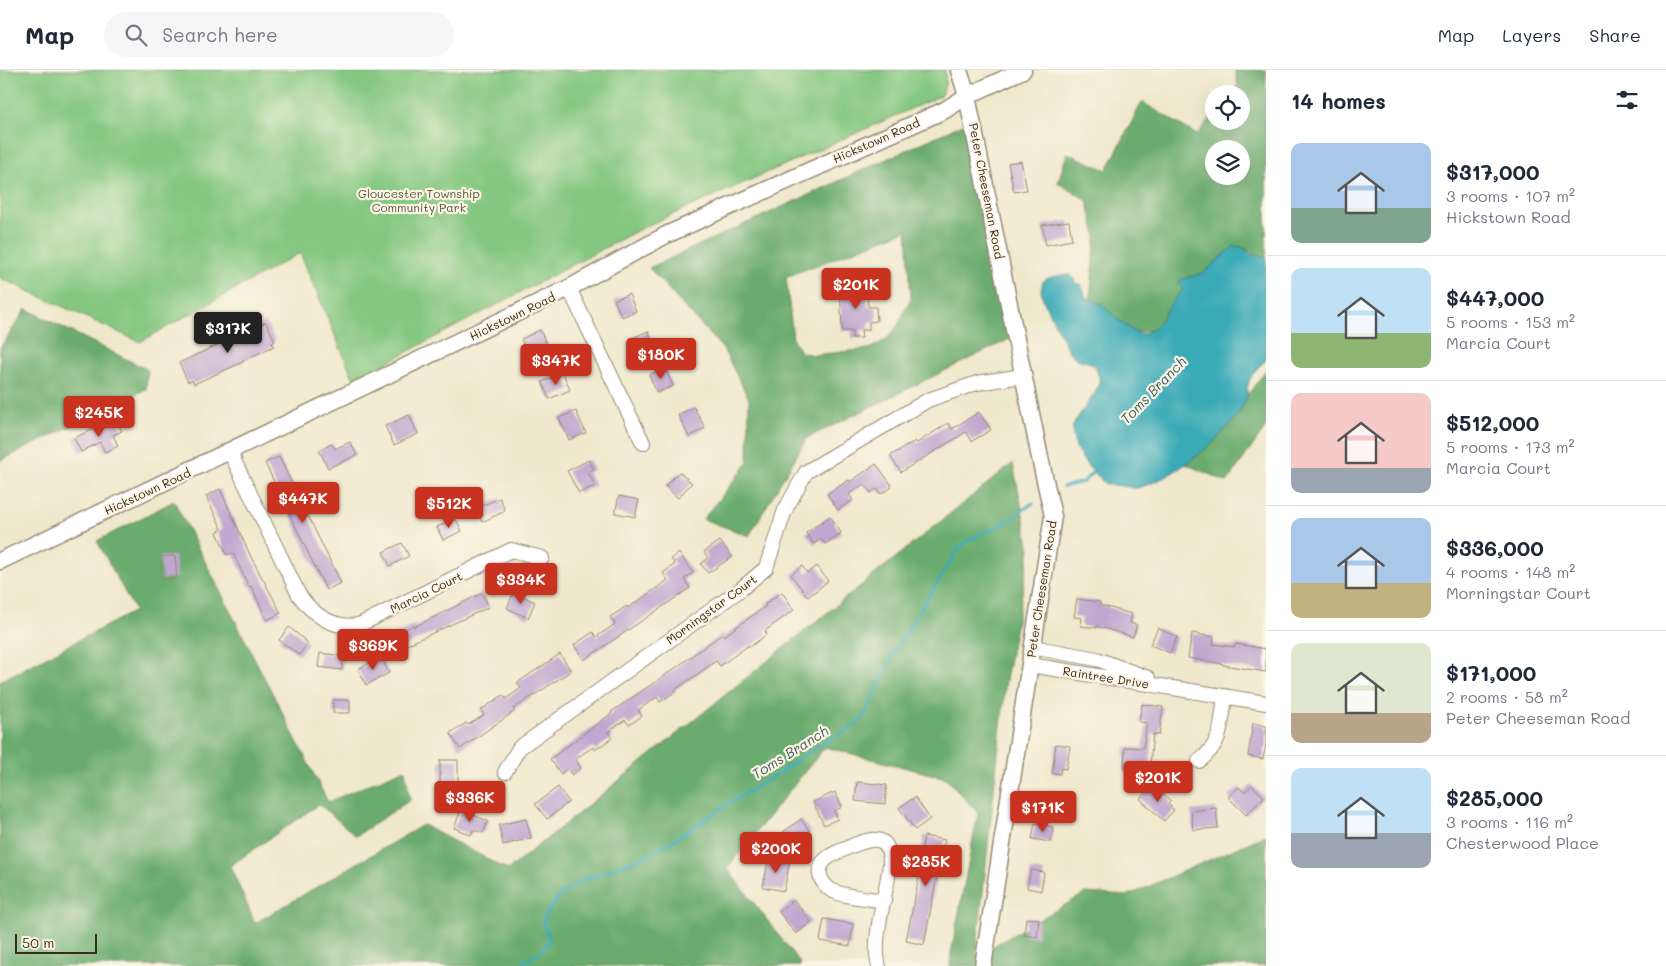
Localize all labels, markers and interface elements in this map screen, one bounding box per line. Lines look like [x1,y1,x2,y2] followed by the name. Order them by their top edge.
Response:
[104,12,454,57] search box
[25,19,74,50] text: Map
[122,21,150,49] icon: search
[162,22,278,47] text: Search here
[1438,23,1474,47] text: Map
[1502,23,1561,47] text: Layers
[1589,23,1641,47] text: Share
[1205,85,1250,185] map controls
[1205,85,1250,130] button: locate
[1613,86,1641,114] icon: filters
[1291,87,1386,114] text: 14 homes
[830,114,922,166] street label: Hickstown Road
[966,122,1008,261] street label: Peter Cheeseman Road
[1205,140,1250,185] button: layers
[1446,158,1540,185] text: $317,000
[1331,163,1391,223] icon: home
[358,185,480,215] park label: Gloucester Township Community Park
[1446,185,1575,206] text: 3 rooms · 107 m²
[1446,206,1571,227] text: Hickstown Road
[821,268,891,310] pin: $201K
[833,273,879,294] text: $201K
[1446,284,1544,311] text: $447,000
[466,288,558,344] street label: Hickstown Road
[1331,288,1391,348] icon: home
[1446,311,1575,332] text: 5 rooms · 153 m²
[193,312,263,354] pin: $317K
[205,317,251,338] text: $317K
[1446,332,1551,353] text: Marcia Court
[626,338,696,380] pin: $180K
[637,343,685,364] text: $180K
[521,344,591,386] pin: $347K
[531,349,581,370] text: $347K
[1116,352,1190,428] water label: Toms Branch
[64,396,134,438] pin: $245K
[75,401,123,422] text: $245K
[1446,409,1539,436] text: $512,000
[1331,413,1391,473] icon: home
[1446,436,1575,457] text: 5 rooms · 173 m²
[1446,457,1551,478] text: Marcia Court
[101,464,193,518] street label: Hickstown Road
[268,482,338,524] pin: $447K
[414,486,484,529] pin: $512K
[278,487,328,508] text: $447K
[426,492,472,513] text: $512K
[1022,519,1060,659] street label: Peter Cheeseman Road
[1446,534,1544,561] text: $336,000
[1331,538,1391,598] icon: home
[1446,561,1575,582] text: 4 rooms · 148 m²
[486,562,556,605] pin: $334K
[387,568,465,616] street label: Marcia Court
[496,568,546,589] text: $334K
[662,571,760,647] street label: Morningstar Court
[1446,582,1591,603] text: Morningstar Court
[338,628,408,671] pin: $369K
[348,634,398,655] text: $369K
[1446,659,1536,686] text: $171,000
[1062,662,1150,692] street label: Raintree Drive
[1331,663,1391,723] icon: home
[1446,686,1568,707] text: 2 rooms · 58 m²
[1446,707,1630,728] text: Peter Cheeseman Road
[748,721,832,783] water label: Toms Branch
[1123,760,1193,803] pin: $201K
[1135,766,1181,787] text: $201K
[435,780,505,823] pin: $336K
[1446,784,1543,811] text: $285,000
[445,786,495,807] text: $336K
[1331,788,1391,848] icon: home
[1008,790,1078,833] pin: $171K
[1021,796,1065,817] text: $171K
[1446,811,1573,832] text: 3 rooms · 116 m²
[741,832,811,874] pin: $200K
[1446,832,1599,853] text: Chesterwood Place
[751,837,801,858] text: $200K
[891,844,961,887] pin: $285K
[902,850,950,871] text: $285K
[15,931,98,954] scale bar
[22,933,54,952] text: 50 m

